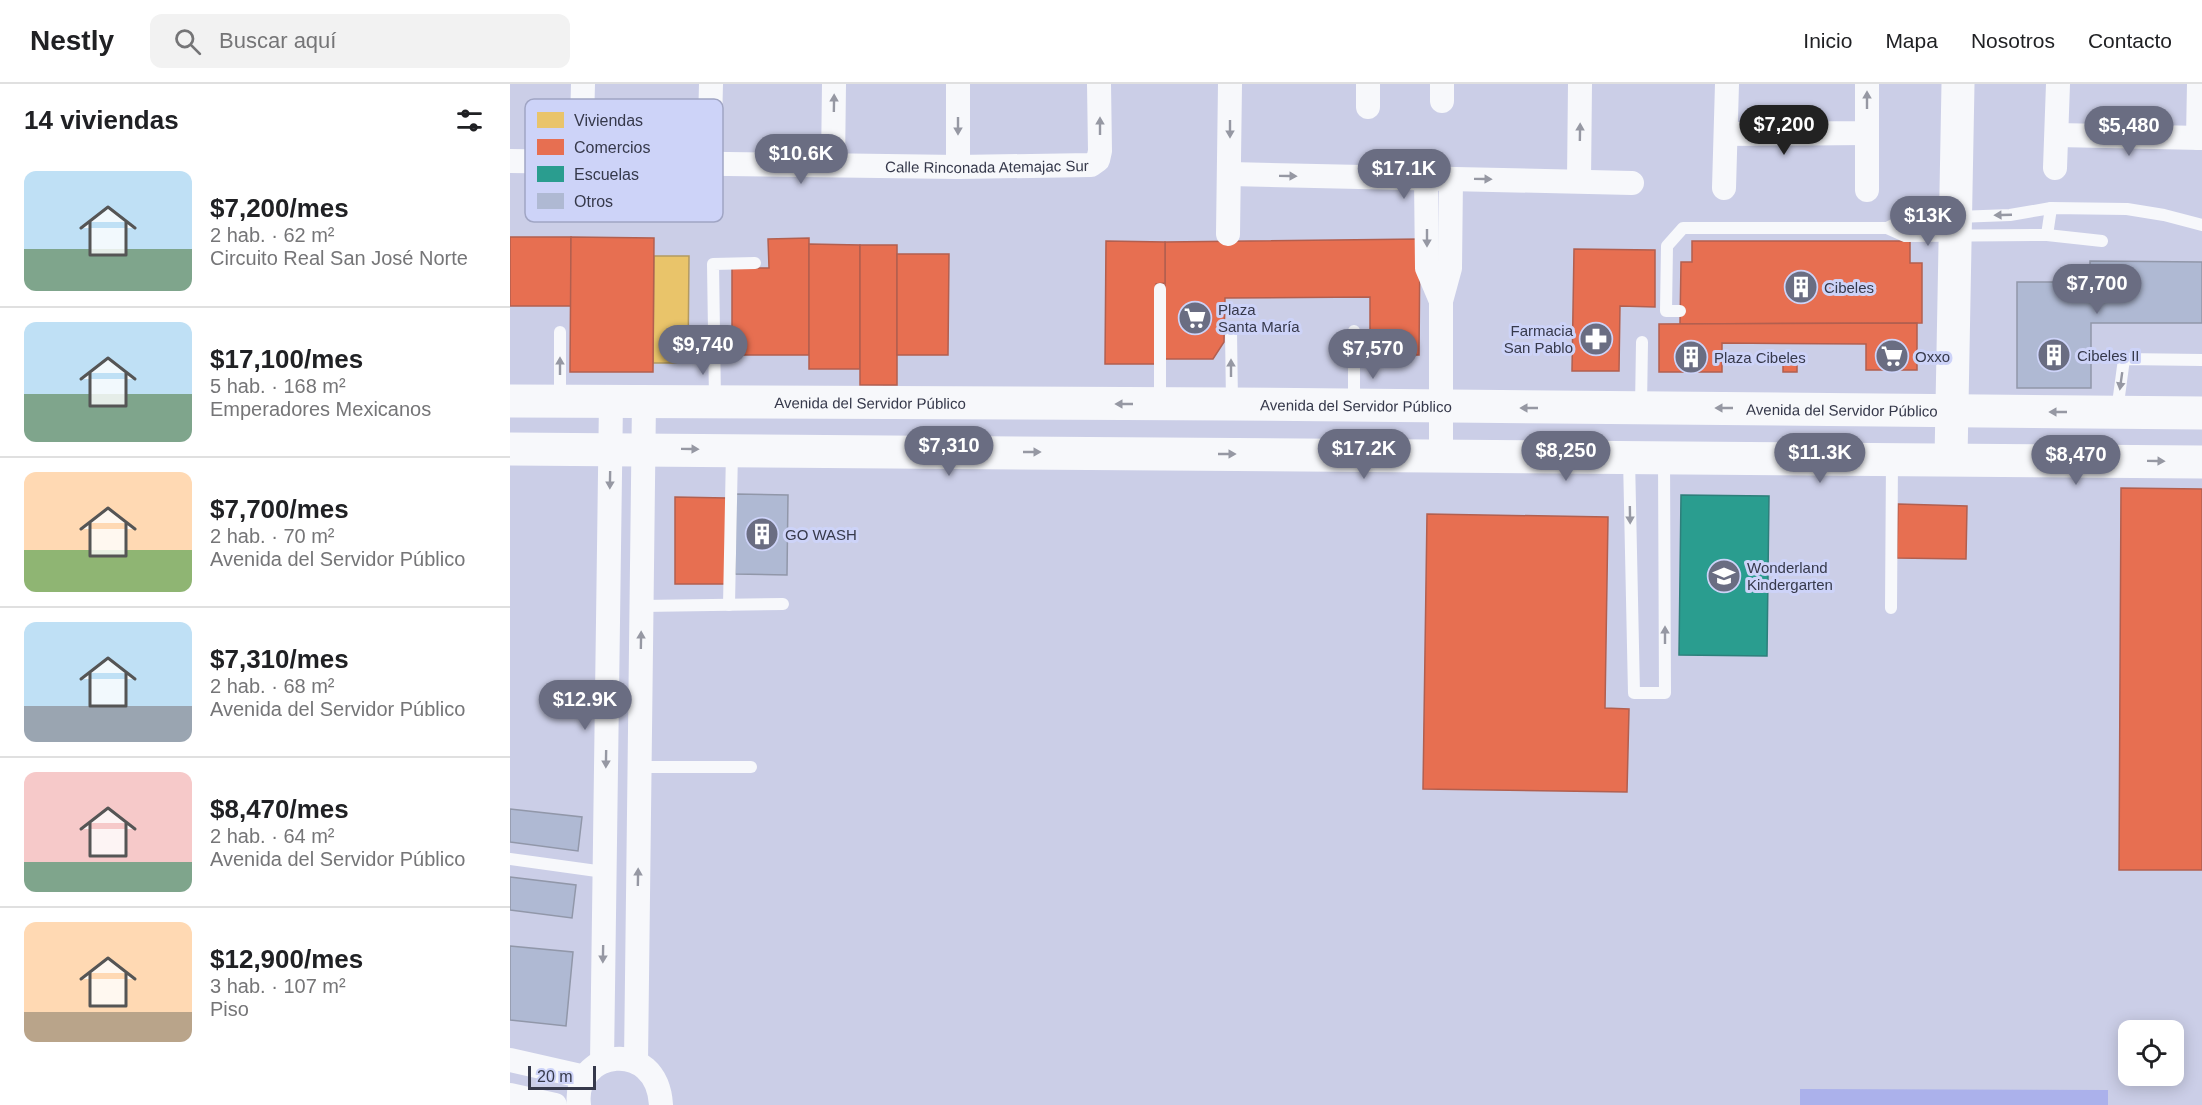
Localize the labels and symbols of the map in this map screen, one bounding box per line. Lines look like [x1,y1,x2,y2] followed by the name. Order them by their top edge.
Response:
[1862,91,1872,110] one-way arrow
[829,94,839,113] one-way arrow
[525,99,723,222] legend
[1735,105,1833,156] pin: $7,200
[2080,106,2178,157] pin: $5,480
[574,112,643,129] text: Viviendas
[953,116,963,135] one-way arrow
[1095,117,1104,136] one-way arrow
[1225,120,1235,139] one-way arrow
[1575,123,1584,142] one-way arrow
[752,134,850,185] pin: $10.6K
[574,139,650,156] text: Comercios
[1355,149,1453,200] pin: $17.1K
[885,157,1089,176] street label: Calle Rinconada Atemajac Sur
[574,166,639,183] text: Escuelas
[1279,171,1298,181] one-way arrow
[1474,175,1493,184] one-way arrow
[574,193,613,210] text: Otros
[1892,196,1964,247] pin: $13K
[1994,210,2013,219] one-way arrow
[1422,228,1431,247] one-way arrow
[2048,264,2146,315] pin: $7,700
[1783,269,1819,305] building icon: Cibeles
[1824,279,1874,296] place label: Cibeles
[1177,300,1213,336] supermarket icon: Plaza Santa María
[1218,301,1300,335] place label: Plaza Santa María
[1578,321,1614,357] pharmacy icon: Farmacia San Pablo
[1504,322,1574,356] place label: Farmacia San Pablo
[654,325,752,376] pin: $9,740
[1324,329,1422,380] pin: $7,570
[2036,337,2072,373] building icon: Cibeles II
[1874,338,1910,374] supermarket icon: Oxxo
[1673,339,1709,375] building icon: Plaza Cibeles
[2077,347,2140,364] place label: Cibeles II
[1915,348,1950,365] place label: Oxxo
[1714,349,1806,366] place label: Plaza Cibeles
[555,357,565,376] one-way arrow
[1227,358,1236,377] one-way arrow
[2117,372,2126,391] one-way arrow
[774,394,966,411] street label: Avenida del Servidor Público
[1260,396,1452,415] street label: Avenida del Servidor Público
[1114,399,1133,409] one-way arrow
[1746,400,1938,419] street label: Avenida del Servidor Público
[1519,403,1538,413] one-way arrow
[1714,403,1733,413] one-way arrow
[2048,407,2067,417] one-way arrow
[900,426,998,477] pin: $7,310
[1315,429,1413,480] pin: $17.2K
[1517,431,1615,482] pin: $8,250
[1771,433,1869,484] pin: $11.3K
[2027,435,2125,486] pin: $8,470
[680,444,699,454] one-way arrow
[1022,447,1041,457] one-way arrow
[1217,449,1236,459] one-way arrow
[2147,456,2166,466] one-way arrow
[605,471,615,490] one-way arrow
[1626,506,1635,525] one-way arrow
[744,516,780,552] building icon: GO WASH
[785,526,857,543] place label: GO WASH
[1706,558,1742,594] school or university icon: Wonderland Kindergarten
[1747,559,1833,593] place label: Wonderland Kindergarten
[1660,625,1670,644] one-way arrow
[636,630,646,649] one-way arrow
[536,680,634,731] pin: $12.9K
[601,750,611,769] one-way arrow
[633,867,643,886] one-way arrow
[598,944,608,963] one-way arrow
[528,1063,596,1090] scale bar

